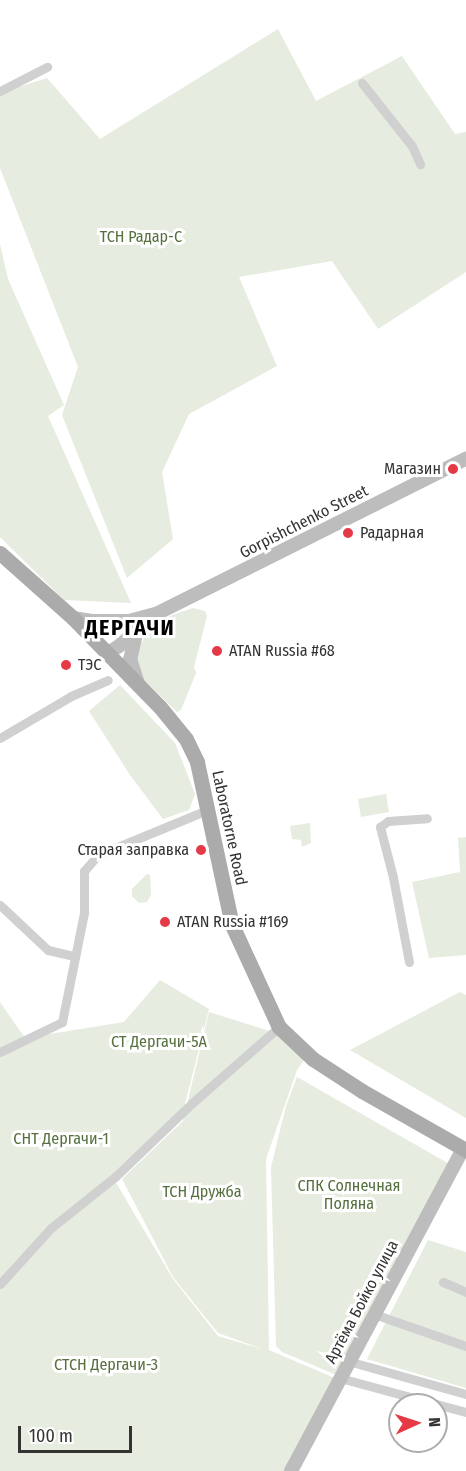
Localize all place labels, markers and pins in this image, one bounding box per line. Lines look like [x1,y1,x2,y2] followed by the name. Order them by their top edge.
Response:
[384,459,441,479] place label: Магазин
[446,462,460,476] marker: Магазин
[360,523,424,543] place label: Радарная
[341,526,355,540] marker: Радарная
[229,641,335,661] place label: ATAN Russia #68
[210,644,224,658] marker: ATAN Russia #68
[78,655,101,675] place label: ТЭС
[59,658,73,672] marker: ТЭС
[77,840,189,860] place label: Старая заправка
[194,843,208,857] marker: Старая заправка
[177,912,289,932] place label: ATAN Russia #169
[158,915,172,929] marker: ATAN Russia #169

